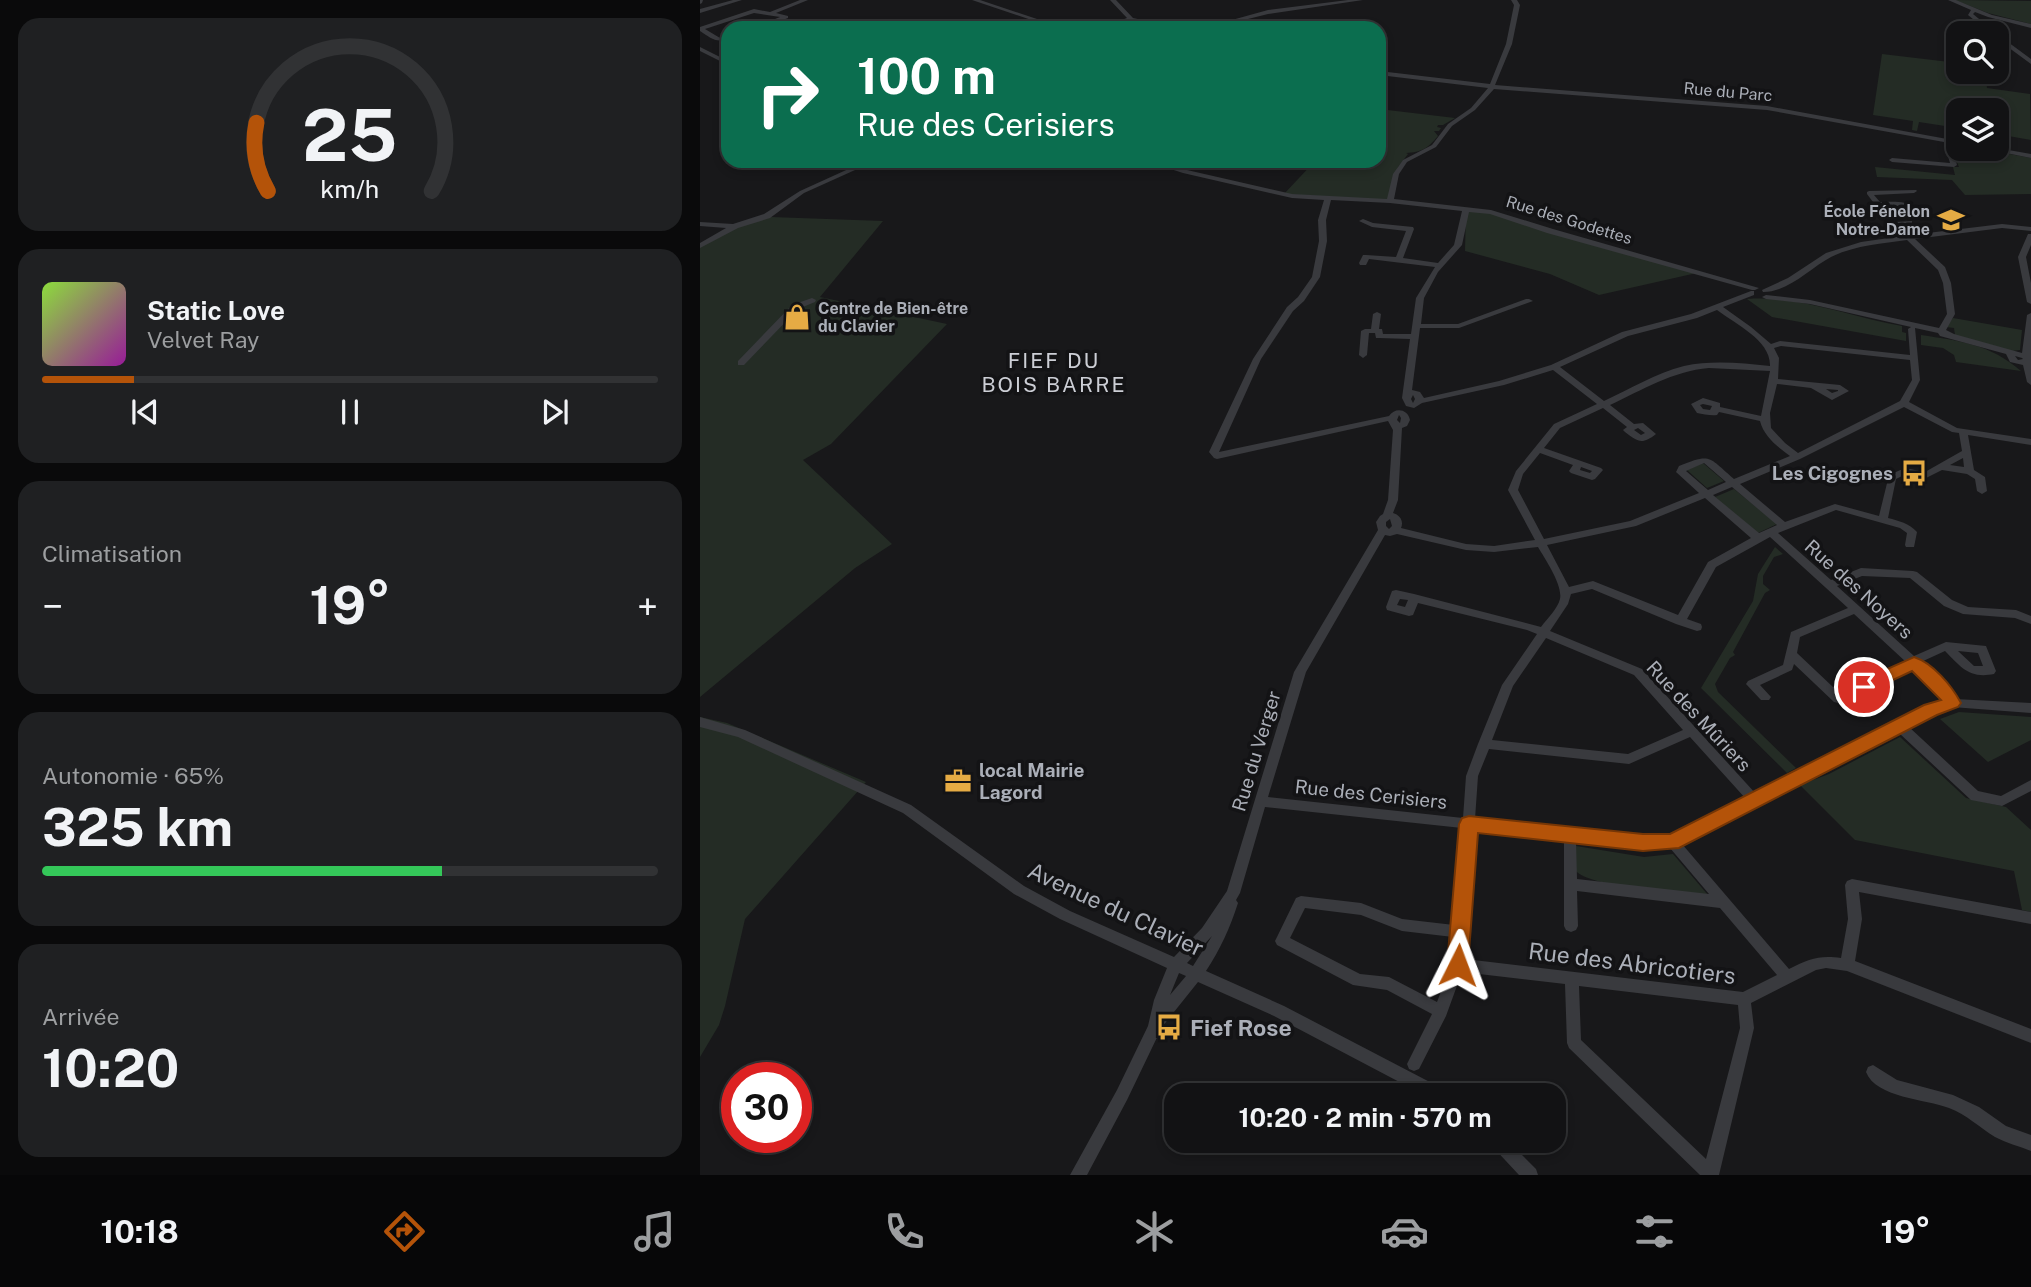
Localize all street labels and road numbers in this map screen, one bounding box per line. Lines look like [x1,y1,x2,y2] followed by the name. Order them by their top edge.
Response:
[1683,79,1773,105] street label: Rue du Parc
[1504,192,1634,248] street label: Rue des Godettes
[1801,535,1917,643] street label: Rue des Noyers
[1642,656,1756,776] street label: Rue des Mûriers
[1227,688,1285,814] street label: Rue du Verger
[1294,775,1448,813] street label: Rue des Cerisiers
[1024,856,1208,962] street label: Avenue du Clavier
[1527,937,1737,989] street label: Rue des Abricotiers

